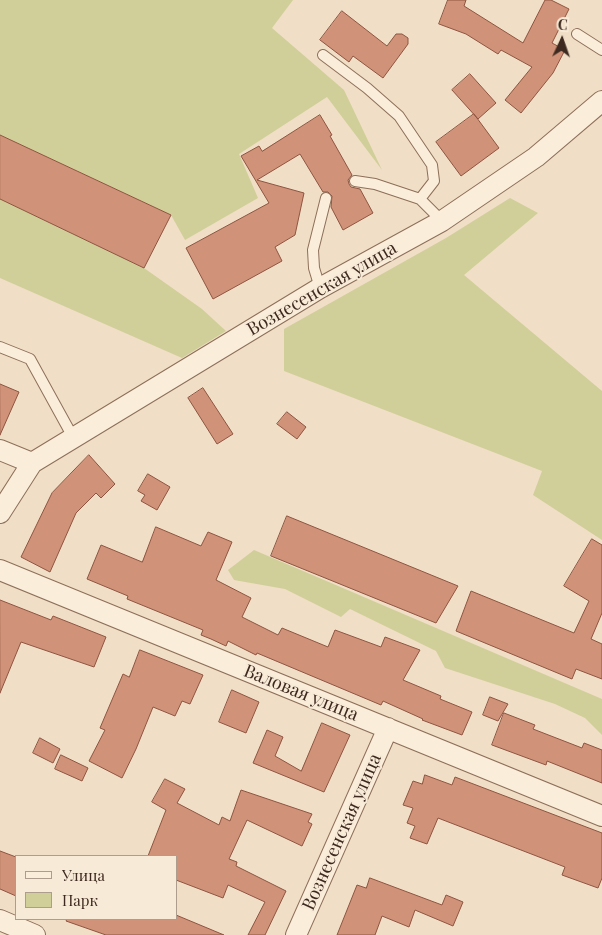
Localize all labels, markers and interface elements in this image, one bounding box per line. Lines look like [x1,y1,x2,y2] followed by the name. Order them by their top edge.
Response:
[537,15,587,65] north arrow
[557,15,568,34] text: С
[243,237,401,341] street label: Вознесенская улица
[241,660,361,726] street label: Валовая улица
[298,750,386,914] street label: Вознесенская улица
[15,855,178,920] legend
[62,865,105,885] text: Улица
[62,890,98,910] text: Парк

